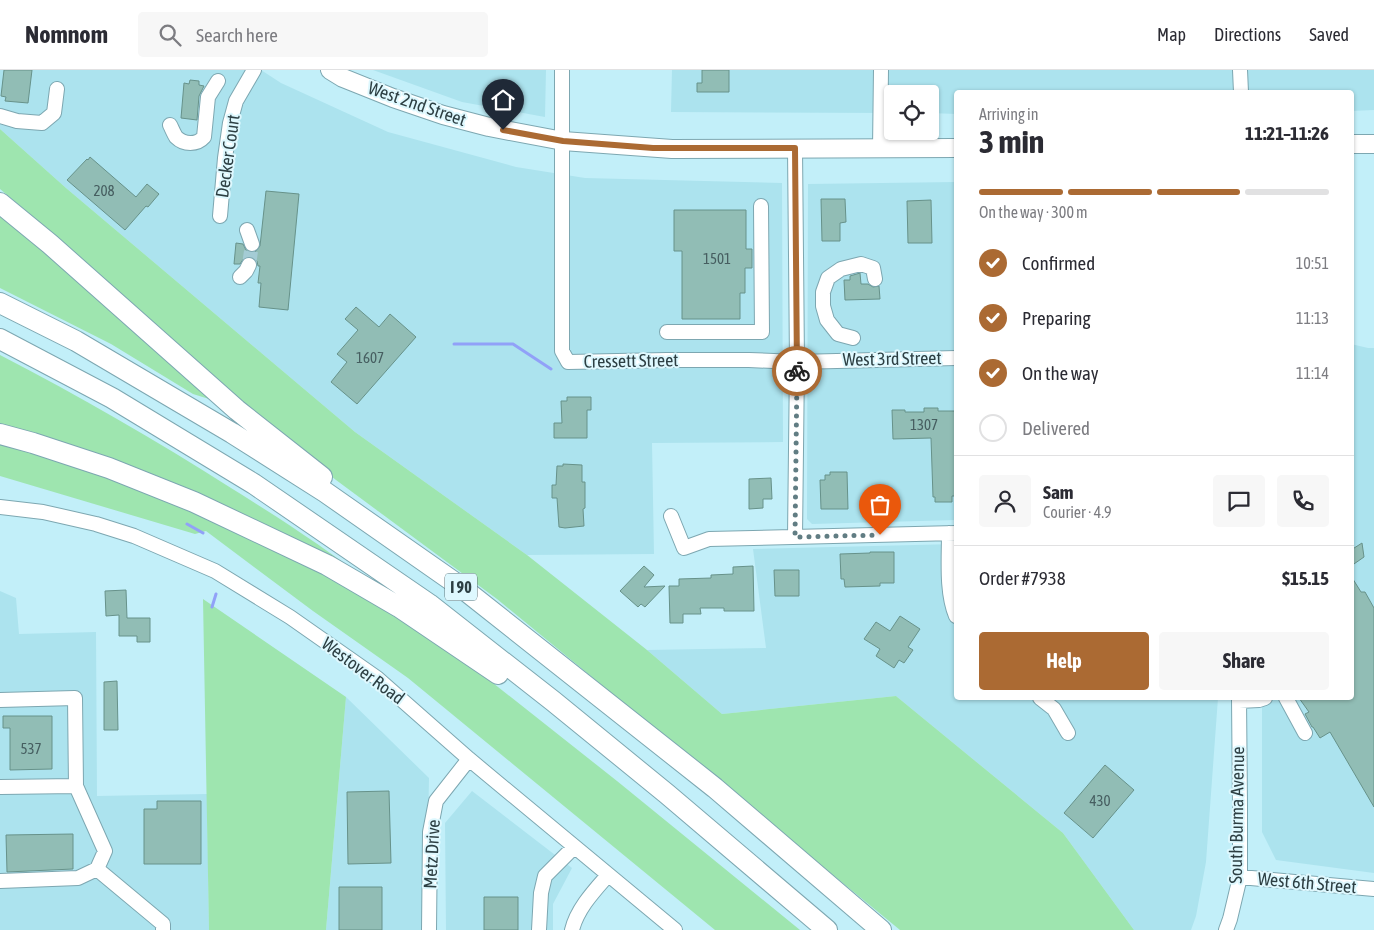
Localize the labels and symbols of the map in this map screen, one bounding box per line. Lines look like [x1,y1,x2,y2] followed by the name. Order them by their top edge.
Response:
[365,77,469,130] street label: West 2nd Street
[482,79,524,130] pin
[211,113,244,199] street label: Decker Court
[93,182,115,199] house number: 208
[703,250,731,267] house number: 1501
[772,346,822,396] courier
[842,347,942,370] street label: West 3rd Street
[356,349,384,366] house number: 1607
[583,349,679,372] street label: Cressett Street
[910,416,938,433] house number: 1307
[859,484,901,535] pin
[445,574,477,600] road number: I 90
[318,633,409,708] street label: Westover Road
[20,740,42,757] house number: 537
[1225,746,1248,884] street label: South Burma Avenue
[1089,792,1111,809] house number: 430
[419,819,444,889] street label: Metz Drive
[1257,868,1357,897] street label: West 6th Street

